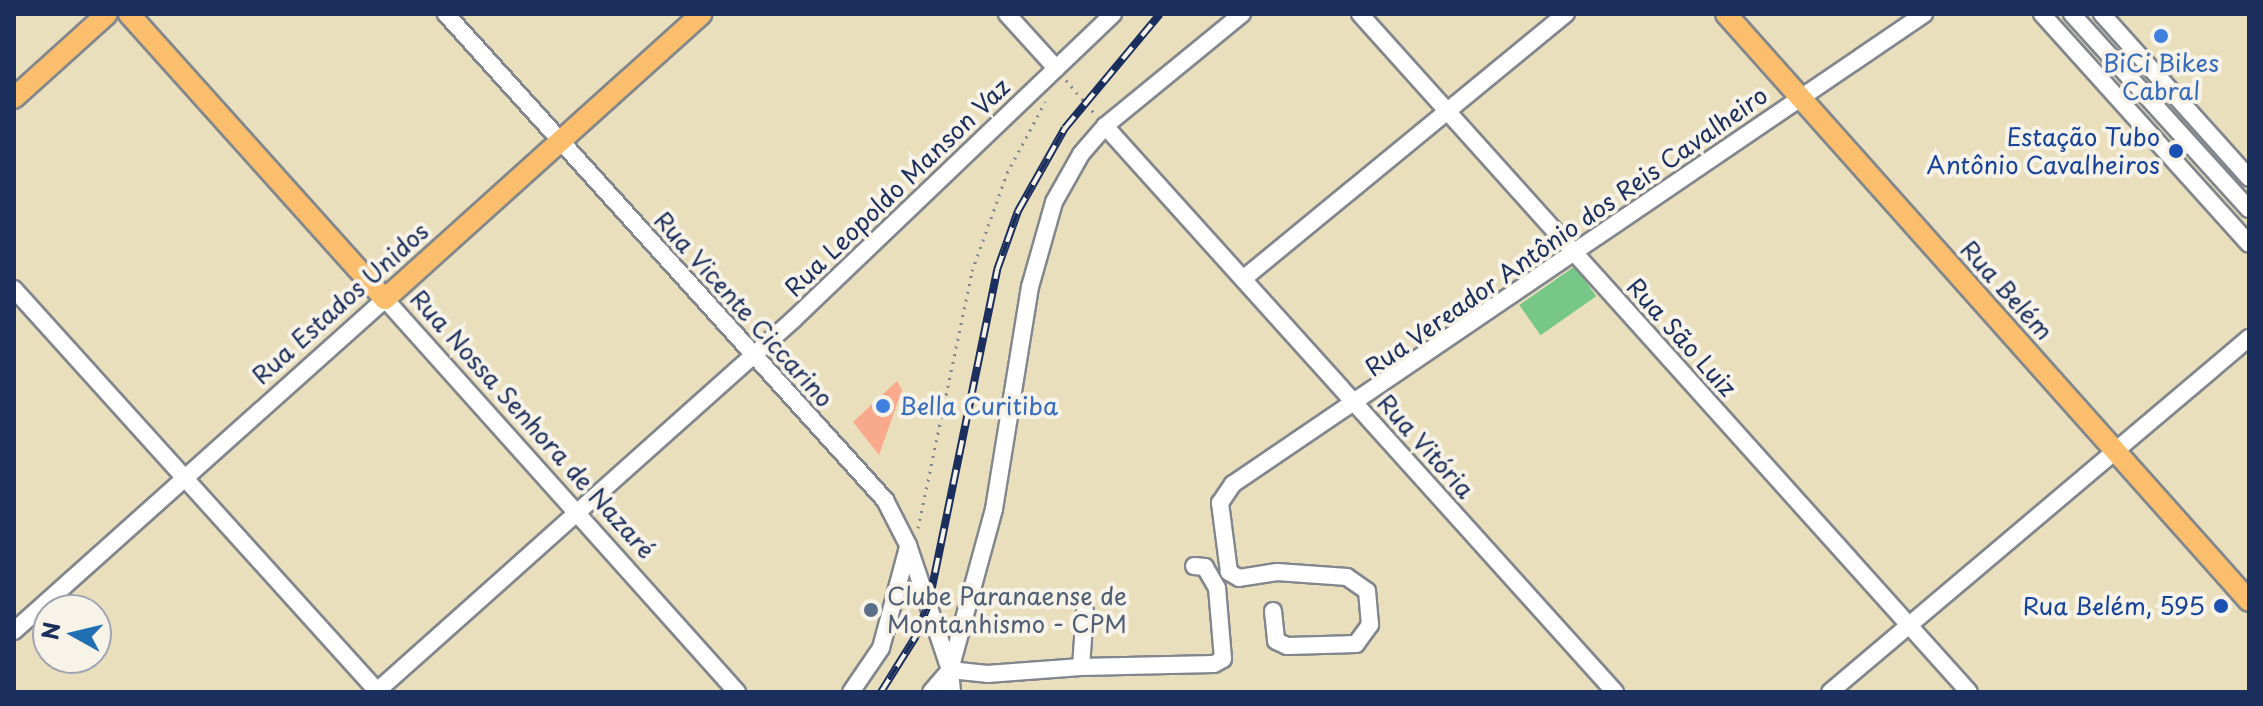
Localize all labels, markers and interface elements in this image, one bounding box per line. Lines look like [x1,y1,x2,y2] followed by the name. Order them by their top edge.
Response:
[2152,27,2170,45] marker: BiCi Bikes Cabral
[2102,49,2220,105] place label: BiCi Bikes Cabral
[778,72,1016,302] street label: Rua Leopoldo Manson Vaz
[1358,79,1774,383] street label: Rua Vereador Antônio dos Reis Cavalheiro
[1926,123,2160,179] place label: Estação Tubo Antônio Cavalheiros
[2167,142,2185,160] marker: Estação Tubo Antônio Cavalheiros
[648,204,840,414] street label: Rua Vicente Ciccarino
[245,216,435,390] street label: Rua Estados Unidos
[1954,233,2060,347] street label: Rua Belém
[1621,272,1743,402] street label: Rua São Luiz
[405,284,661,564] street label: Rua Nossa Senhora de Nazaré
[1371,388,1481,504] street label: Rua Vitória
[899,392,1059,420] place label: Bella Curitiba
[874,397,892,415] marker: Bella Curitiba
[887,582,1129,638] place label: Clube Paranaense de Montanhismo - CPM
[2019,592,2205,620] place label: Rua Belém, 595
[32,594,112,674] north arrow
[2212,597,2230,615] marker: Rua Belém, 595
[862,601,880,619] marker: Clube Paranaense de Montanhismo - CPM
[32,620,67,642] text: N

